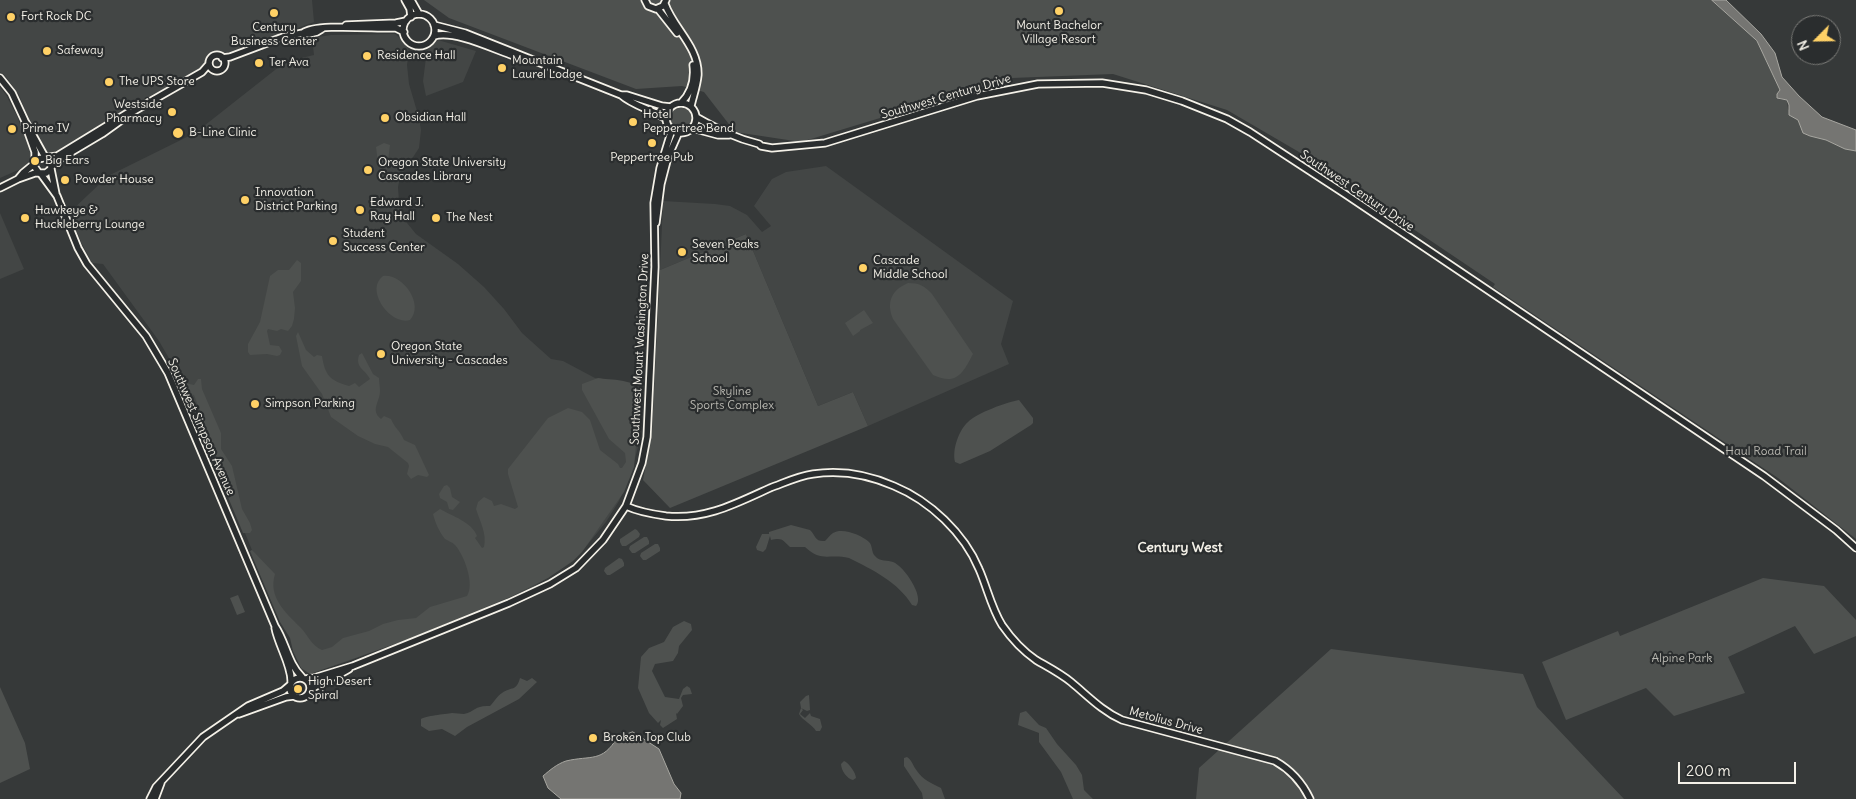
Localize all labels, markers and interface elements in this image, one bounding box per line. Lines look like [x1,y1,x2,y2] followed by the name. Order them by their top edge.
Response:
[1053,5,1065,17] marker: Mount Bachelor Village Resort
[268,7,280,19] marker: Century Business Center
[21,10,92,24] place label: Fort Rock DC
[5,11,17,23] marker: Fort Rock DC
[1791,15,1841,65] north arrow
[1016,19,1102,47] place label: Mount Bachelor Village Resort
[231,21,317,49] place label: Century Business Center
[1793,37,1813,53] text: N
[57,44,104,58] place label: Safeway
[41,45,53,57] marker: Safeway
[377,49,455,63] place label: Residence Hall
[361,50,373,62] marker: Residence Hall
[512,54,582,82] place label: Mountain Laurel Lodge
[269,56,309,70] place label: Ter Ava
[253,57,265,69] marker: Ter Ava
[496,62,508,74] marker: Mountain Laurel Lodge
[879,72,1013,122] street label: Southwest Century Drive
[119,75,195,89] place label: The UPS Store
[103,76,115,88] marker: The UPS Store
[106,98,162,126] place label: Westside Pharmacy
[166,106,178,118] marker: Westside Pharmacy
[643,108,734,136] place label: Hotel Peppertree Bend
[395,111,466,125] place label: Obsidian Hall
[379,112,391,124] marker: Obsidian Hall
[627,116,639,128] marker: Hotel Peppertree Bend
[22,122,69,136] place label: Prime IV
[6,123,18,135] marker: Prime IV
[171,126,185,140] marker: B-Line Clinic
[189,126,256,140] place label: B-Line Clinic
[646,137,658,149] marker: Peppertree Pub
[1297,147,1417,235] street label: Southwest Century Drive
[610,151,694,165] place label: Peppertree Pub
[45,154,89,168] place label: Big Ears
[29,155,41,167] marker: Big Ears
[378,156,506,184] place label: Oregon State University Cascades Library
[362,164,374,176] marker: Oregon State University Cascades Library
[75,173,154,187] place label: Powder House
[59,174,71,186] marker: Powder House
[255,186,337,214] place label: Innovation District Parking
[239,194,251,206] marker: Innovation District Parking
[370,196,423,224] place label: Edward J. Ray Hall
[35,204,145,232] place label: Hawkeye & Huckleberry Lounge
[354,204,366,216] marker: Edward J. Ray Hall
[446,211,493,225] place label: The Nest
[19,212,31,224] marker: Hawkeye & Huckleberry Lounge
[430,212,442,224] marker: The Nest
[343,227,425,255] place label: Student Success Center
[327,235,339,247] marker: Student Success Center
[692,238,759,266] place label: Seven Peaks School
[676,246,688,258] marker: Seven Peaks School
[628,253,652,445] street label: Southwest Mount Washington Drive
[873,254,947,282] place label: Cascade Middle School
[857,262,869,274] marker: Cascade Middle School
[391,340,508,368] place label: Oregon State University - Cascades
[375,348,387,360] marker: Oregon State University - Cascades
[164,356,238,498] street label: Southwest Simpson Avenue
[690,385,774,413] park label: Skyline Sports Complex
[265,397,355,411] place label: Simpson Parking
[249,398,261,410] marker: Simpson Parking
[1725,445,1807,459] park label: Haul Road Trail
[1137,540,1223,556] district label: Century West
[1652,652,1712,666] park label: Alpine Park
[308,675,372,703] place label: High Desert Spiral
[292,683,304,695] marker: High Desert Spiral
[1127,704,1205,738] street label: Metolius Drive
[603,731,691,745] place label: Broken Top Club
[587,732,599,744] marker: Broken Top Club
[1681,752,1798,784] scale bar
[1686,761,1731,780] text: 200 m

